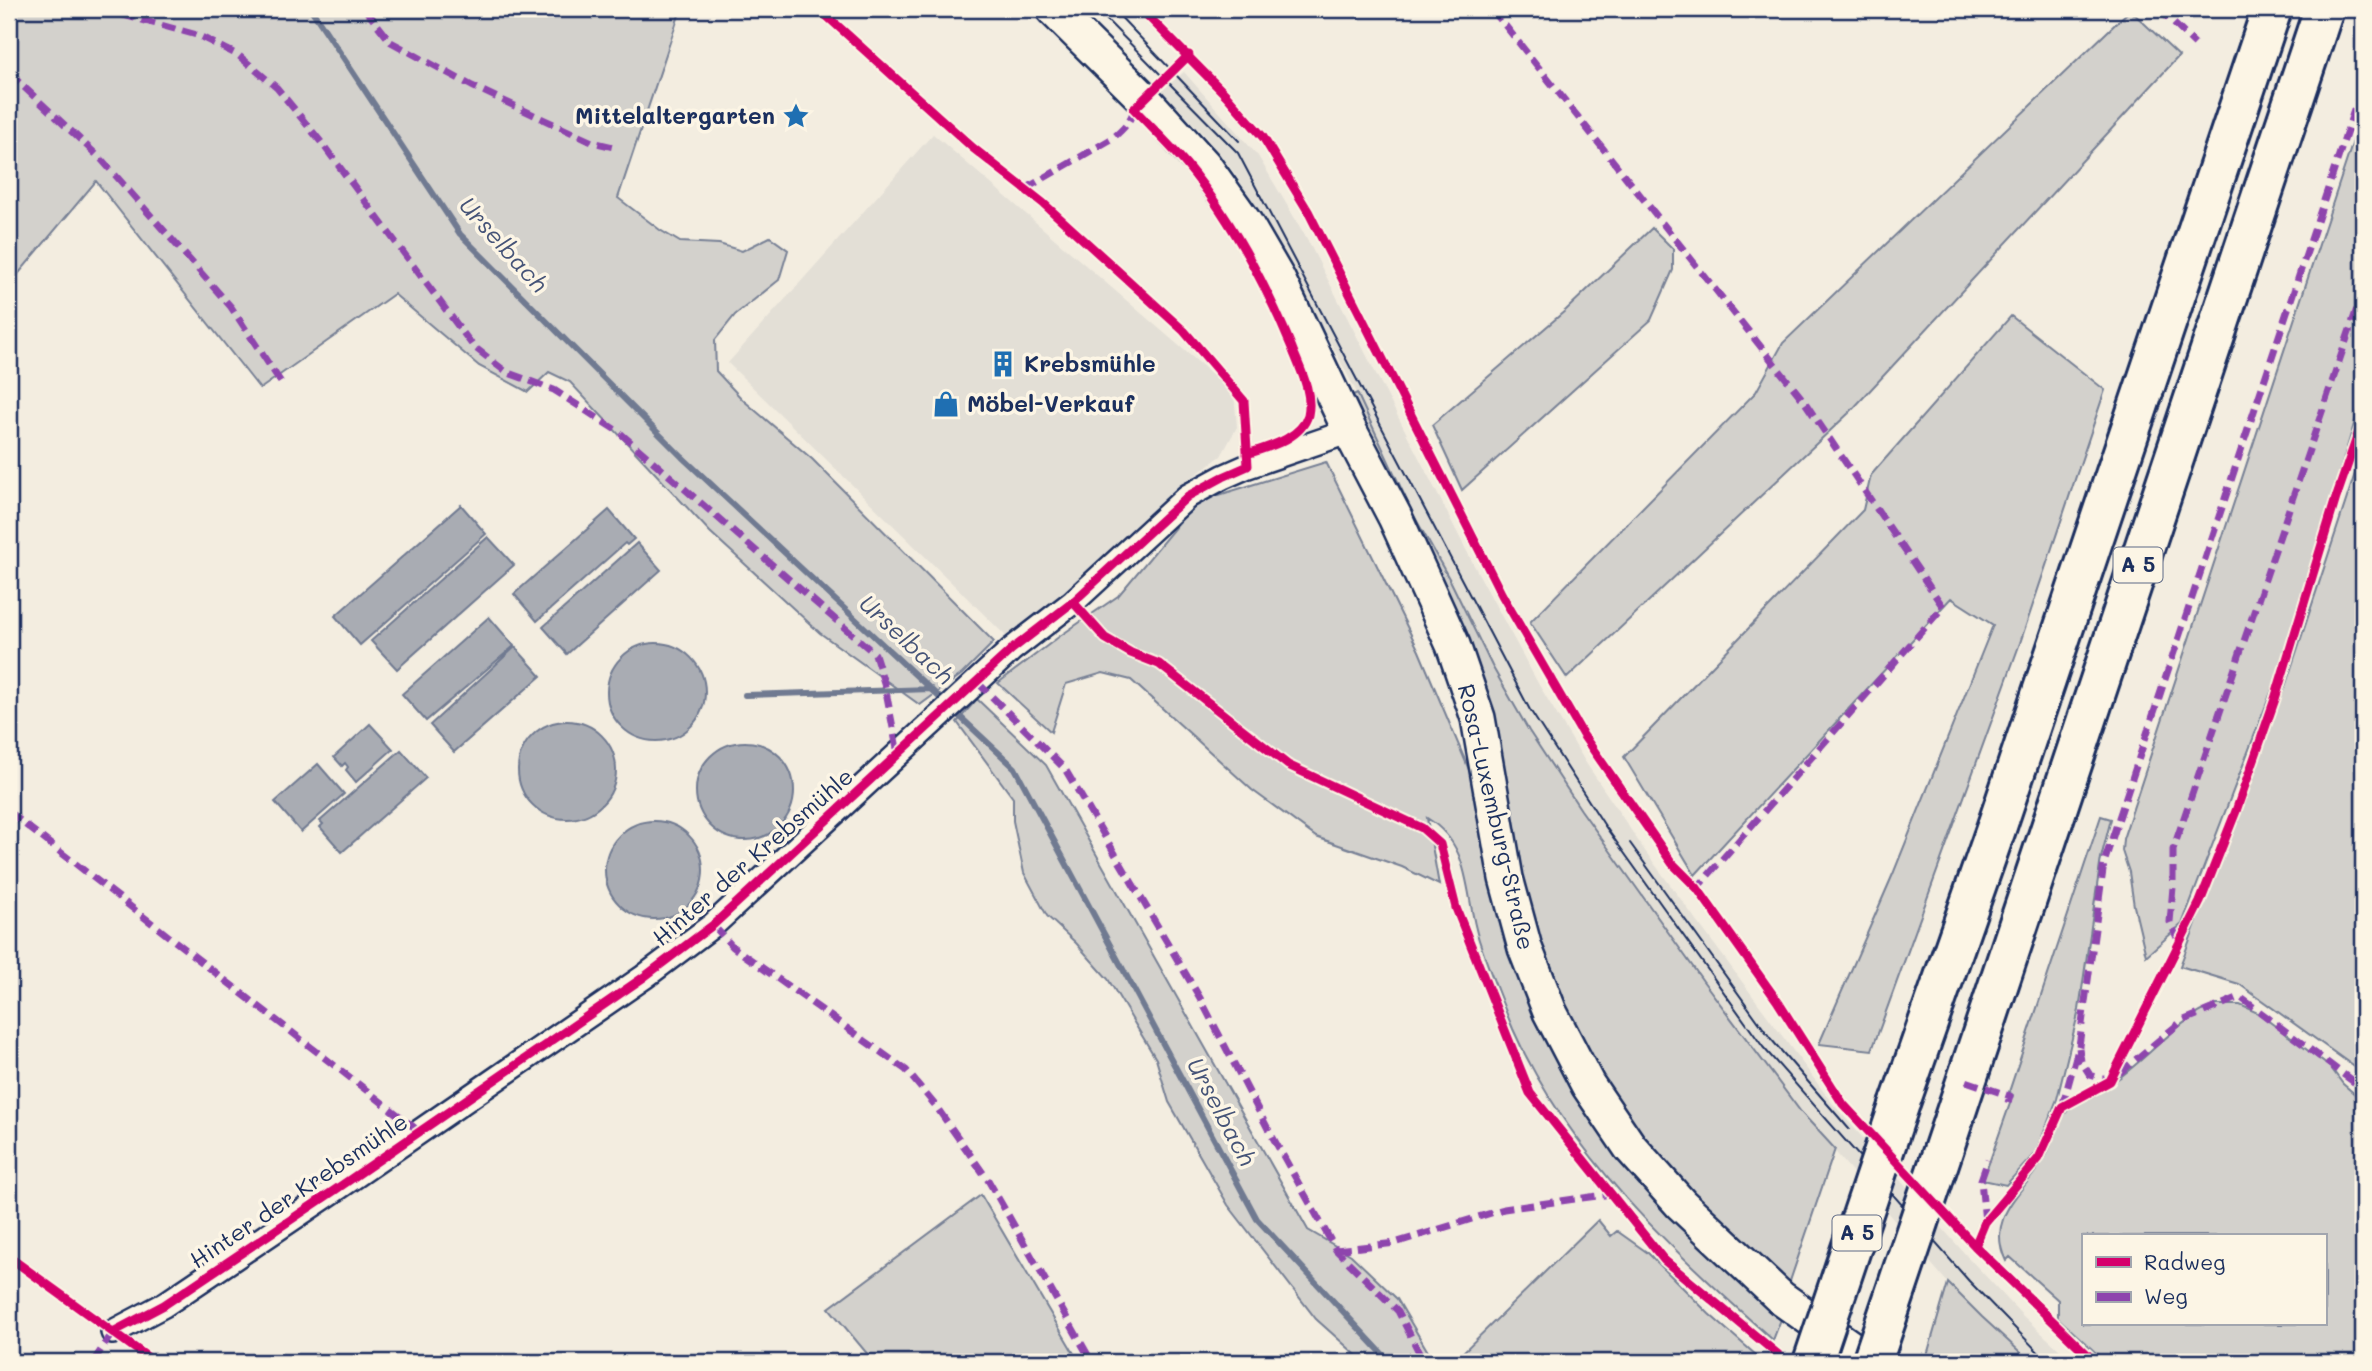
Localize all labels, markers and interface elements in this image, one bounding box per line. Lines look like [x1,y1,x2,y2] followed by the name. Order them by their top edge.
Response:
[575,100,775,130] place label: Mittelaltergarten
[781,101,811,131] place icon: Mittelaltergarten
[453,190,555,298] water label: Urselbach
[1024,348,1156,378] place label: Krebsmühle
[988,349,1018,379] building icon: Krebsmühle
[967,388,1135,418] place label: Möbel-Verkauf
[931,389,961,419] shop icon: Möbel-Verkauf
[2114,548,2162,582] road number: A 5
[853,587,961,691] water label: Urselbach
[1452,681,1542,953] street label: Rosa-Luxemburg-Straße
[646,761,859,952] street label: Hinter der Krebsmühle
[1181,1052,1264,1171] water label: Urselbach
[184,1106,413,1274] street label: Hinter der Krebsmühle
[1832,1216,1882,1250] road number: A 5
[2082,1234,2326,1326] legend
[2144,1248,2225,1275] text: Radweg
[2144,1282,2188,1309] text: Weg

